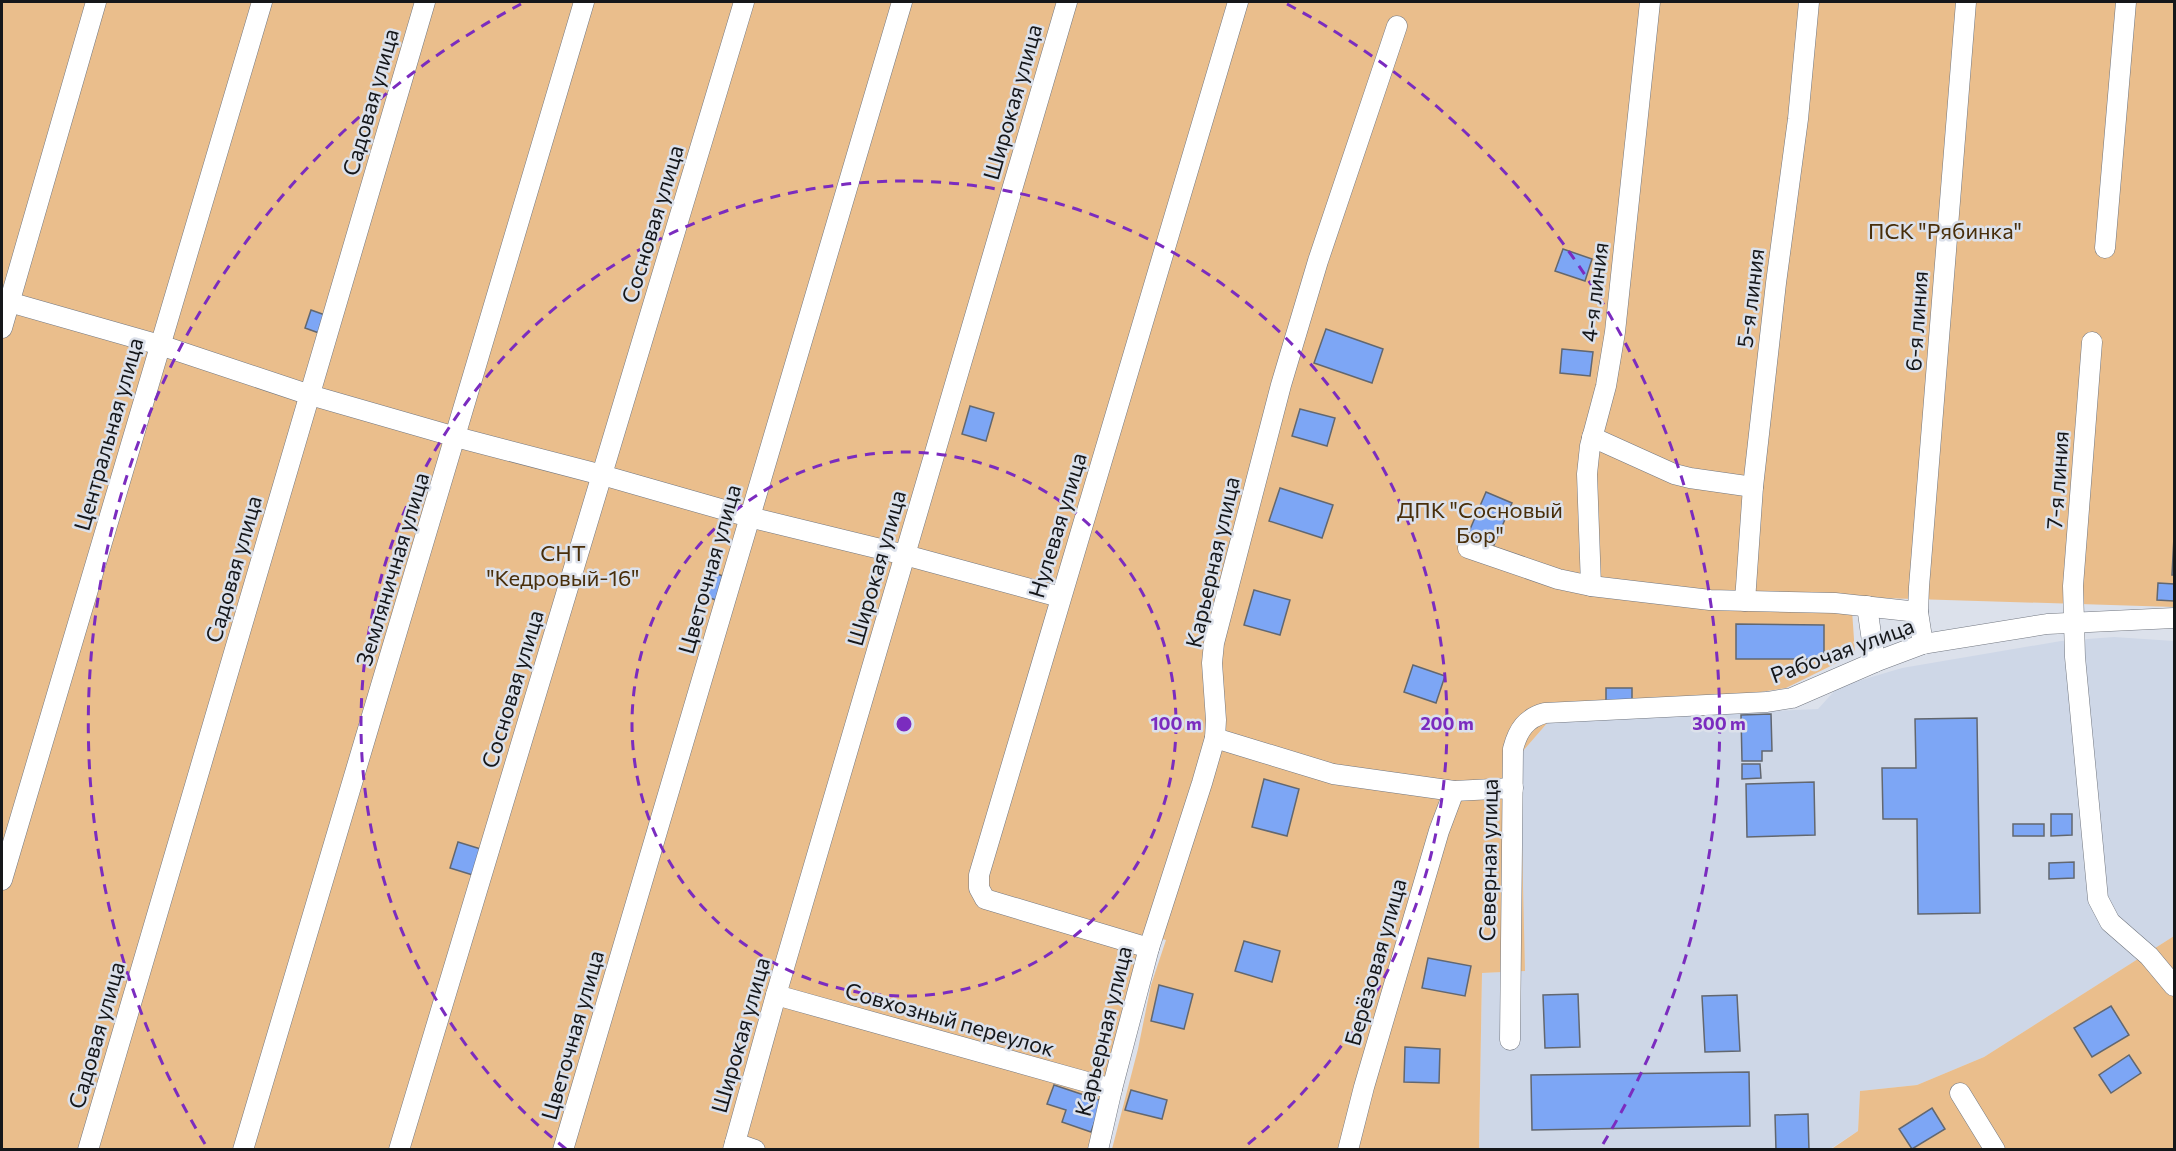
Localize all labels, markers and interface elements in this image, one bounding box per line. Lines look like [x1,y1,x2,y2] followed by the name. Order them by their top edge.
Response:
[977,21,1047,183] street label: Широкая улица
[336,25,404,179] street label: Садовая улица
[615,142,689,306] street label: Сосновая улица
[1868,217,2022,244] park label: ПСК "Рябинка"
[1574,241,1614,343] street label: 4-я линия
[1731,247,1769,349] street label: 5-я линия
[1899,270,1933,372] street label: 6-я линия
[68,334,148,534] street label: Центральная улица
[2040,430,2074,530] street label: 7-я линия
[1022,449,1092,601] street label: Нулевая улица
[350,469,434,669] street label: Земляничная улица
[1179,474,1245,650] street label: Карьерная улица
[672,481,746,657] street label: Цветочная улица
[841,487,911,649] street label: Широкая улица
[199,492,267,646] street label: Садовая улица
[1397,496,1563,548] park label: ДПК "Сосновый Бор"
[486,539,640,591] park label: СНТ "Кедровый-16"
[475,607,549,771] street label: Сосновая улица
[1767,612,1917,688] street label: Рабочая улица
[1150,712,1202,734] text: 100 m
[1420,712,1474,734] text: 200 m
[1692,712,1746,734] text: 300 m
[894,714,914,734] centre of rings
[1473,778,1503,942] street label: Северная улица
[1338,875,1412,1049] street label: Берёзовая улица
[1069,943,1137,1119] street label: Карьерная улица
[535,947,609,1123] street label: Цветочная улица
[705,954,775,1116] street label: Широкая улица
[62,958,130,1112] street label: Садовая улица
[842,976,1058,1062] street label: Совхозный переулок

